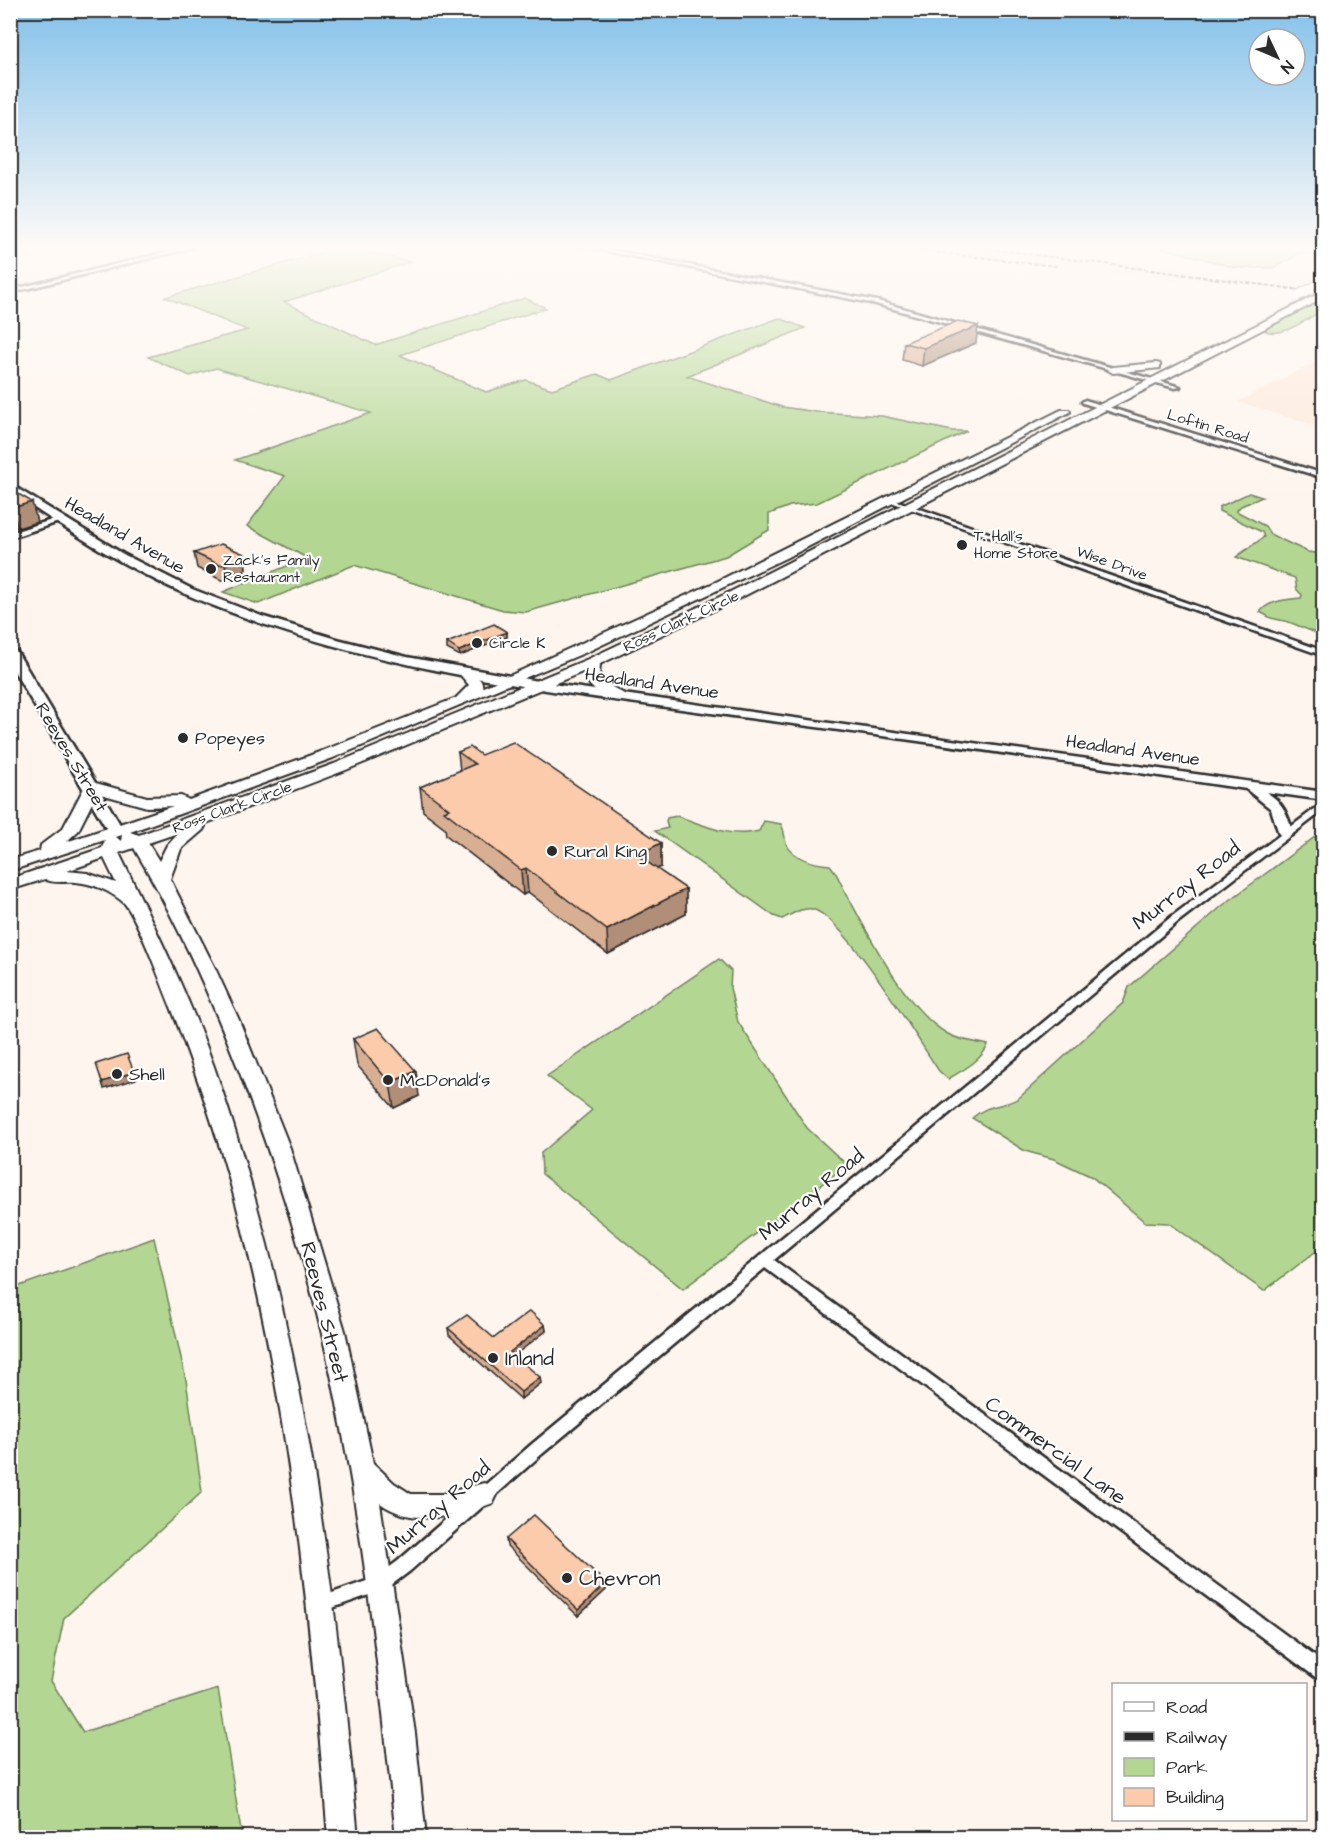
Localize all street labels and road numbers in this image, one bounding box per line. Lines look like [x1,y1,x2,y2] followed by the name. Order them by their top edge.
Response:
[1165,404,1251,449] street label: Loftin Road
[60,491,190,580] street label: Headland Avenue
[1073,541,1150,586] street label: Wise Drive
[620,585,742,657] street label: Ross Clark Circle
[583,662,721,705] street label: Headland Avenue
[29,698,114,817] street label: Reeves Street
[1064,729,1202,772] street label: Headland Avenue
[170,776,295,839] street label: Ross Clark Circle
[1126,834,1248,938] street label: Murray Road
[752,1141,872,1249] street label: Murray Road
[293,1239,356,1386] street label: Reeves Street
[979,1389,1132,1512] street label: Commercial Lane
[380,1454,498,1562] street label: Murray Road

